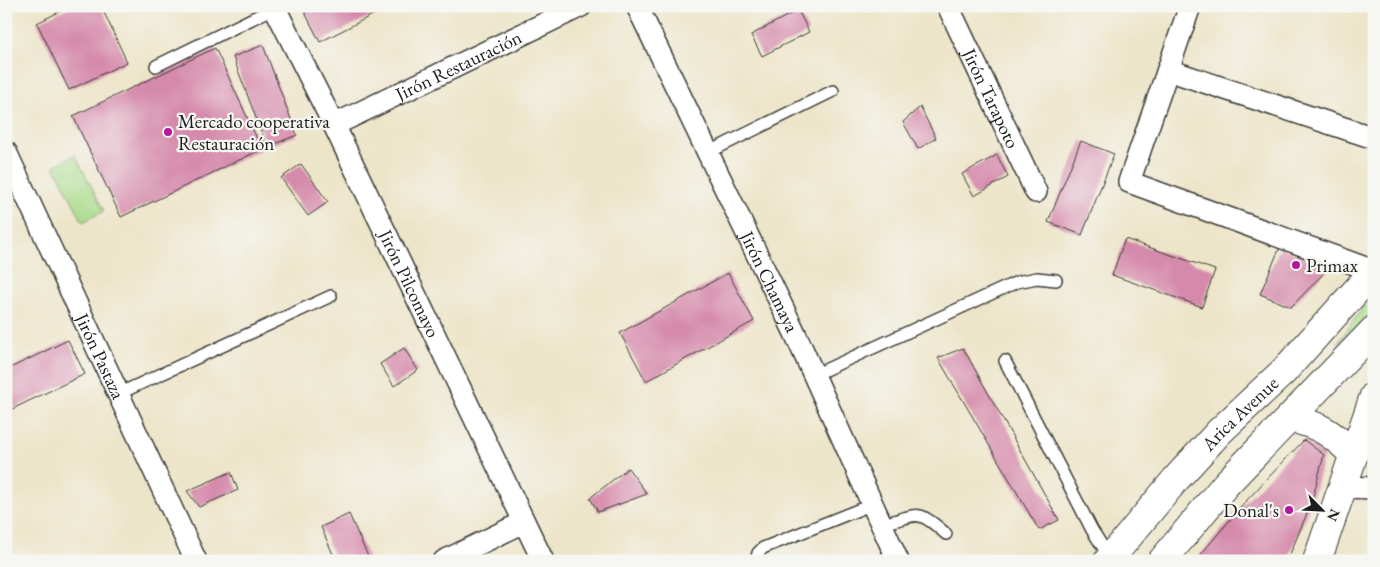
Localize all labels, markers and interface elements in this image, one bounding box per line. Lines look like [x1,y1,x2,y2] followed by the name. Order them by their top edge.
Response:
[389,24,526,107] street label: Jirón Restauración
[956,42,1026,152] street label: Jirón Tarapoto
[178,109,330,156] place label: Mercado cooperativa Restauración
[162,126,174,138] marker: Mercado cooperativa Restauración
[373,224,446,341] street label: Jirón Pilcomayo
[734,225,805,337] street label: Jirón Chamaya
[1306,253,1359,278] place label: Primax
[1290,259,1302,271] marker: Primax
[69,307,132,403] street label: Jirón Pastaza
[1195,370,1283,457] street label: Arica Avenue
[1298,484,1348,534] north arrow
[1223,498,1279,523] place label: Donal's
[1283,504,1295,516] marker: Donal's
[1323,506,1344,525] text: N

